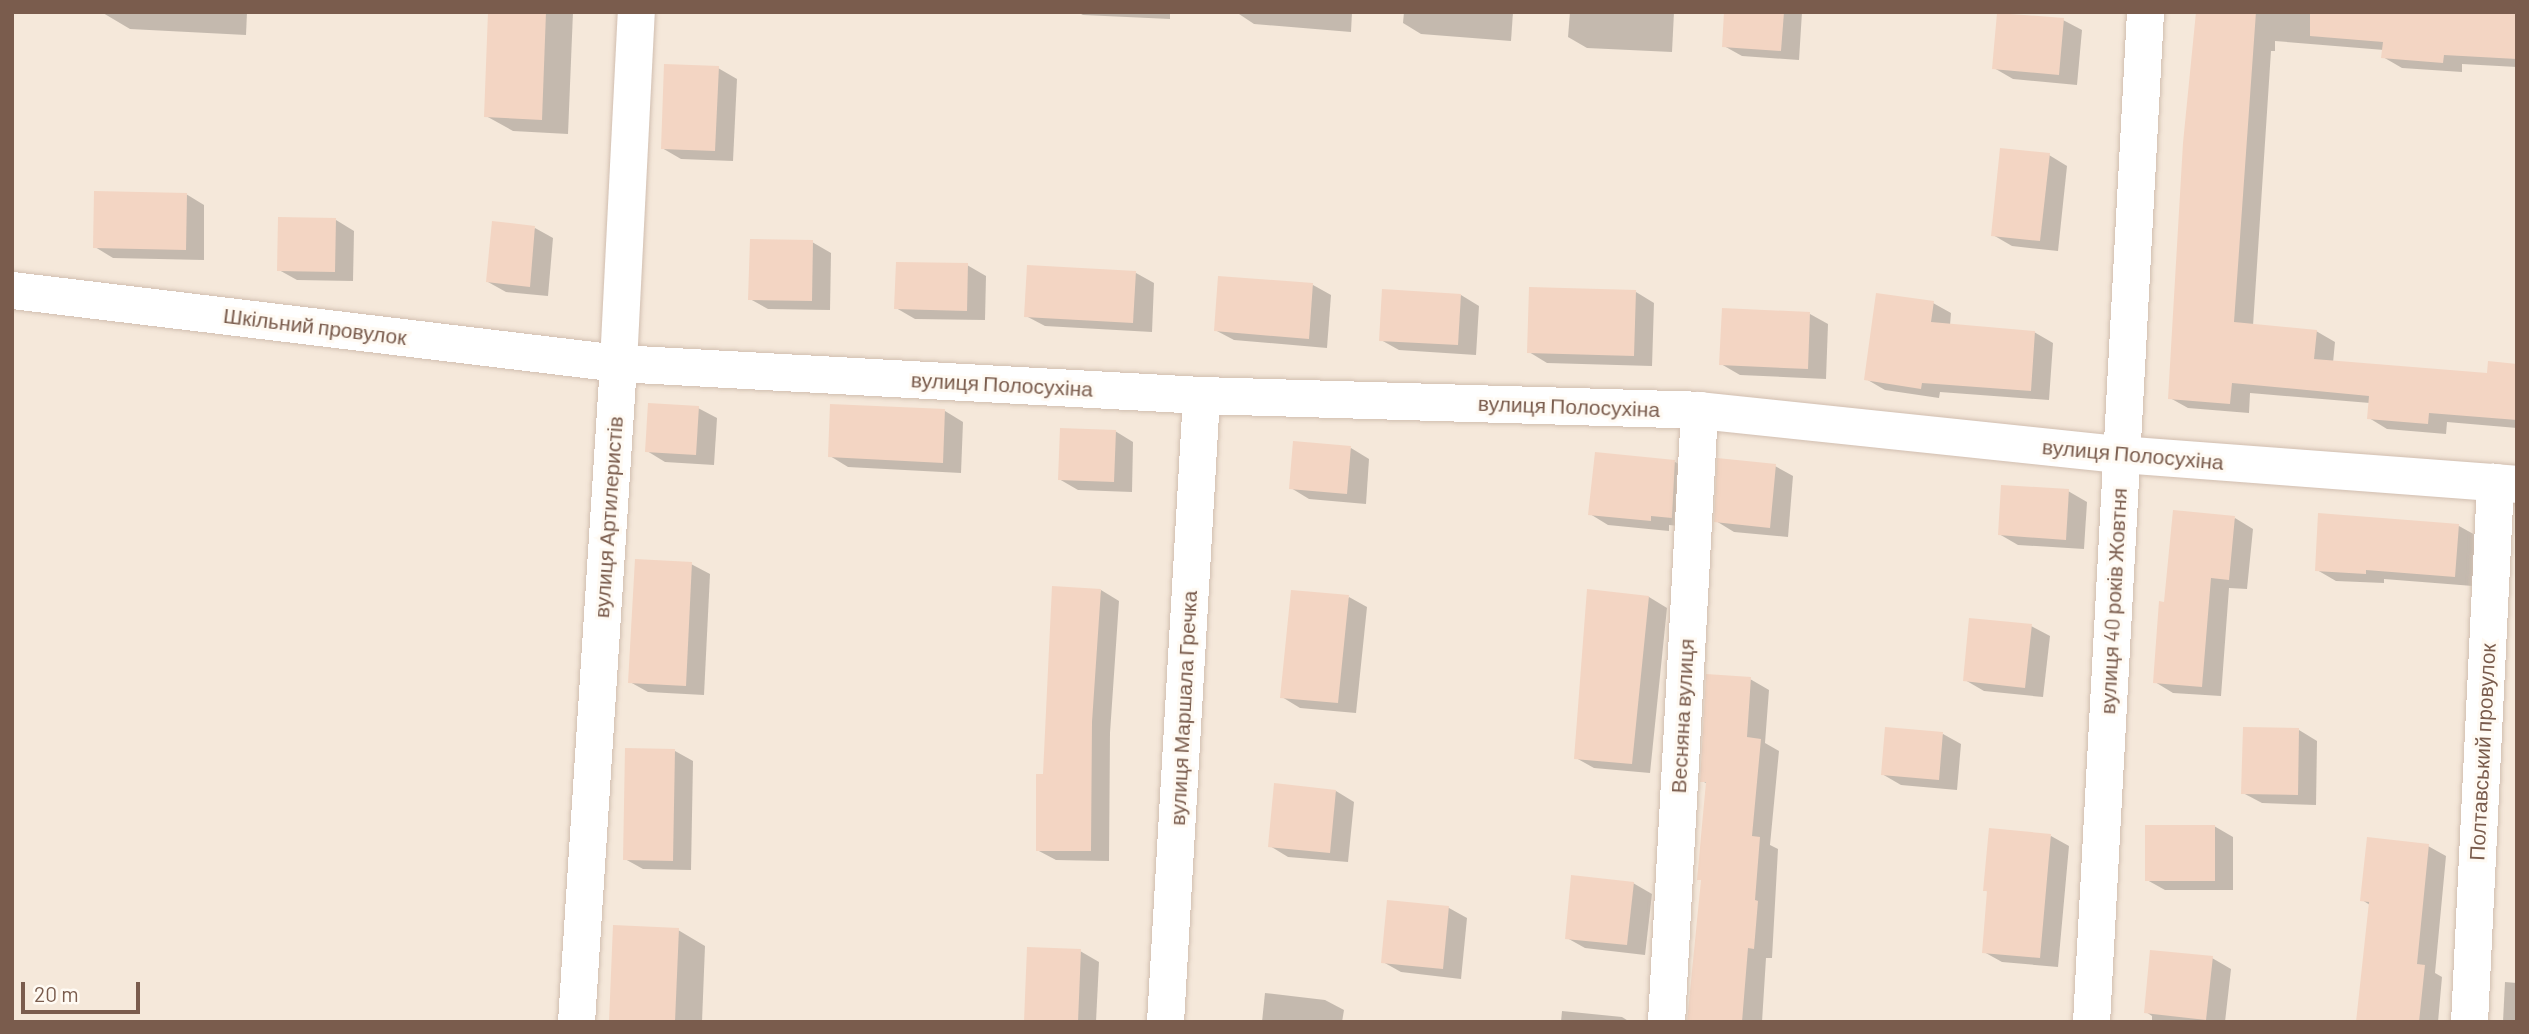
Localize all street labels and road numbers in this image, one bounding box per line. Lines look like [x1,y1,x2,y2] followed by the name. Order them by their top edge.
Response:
[222,302,408,350] street label: Шкільний провулок
[910,367,1094,401] street label: вулиця Полосухіна
[1477,390,1661,422] street label: вулиця Полосухіна
[588,415,628,619] street label: вулиця Артилеристів
[2041,434,2225,474] street label: вулиця Полосухіна
[2094,487,2132,715] street label: вулиця 40 років Жовтня
[1164,590,1202,826] street label: вулиця Маршала Гречка
[1665,638,1699,794] street label: Весняна вулиця
[2464,643,2500,861] street label: Полтавський провулок

